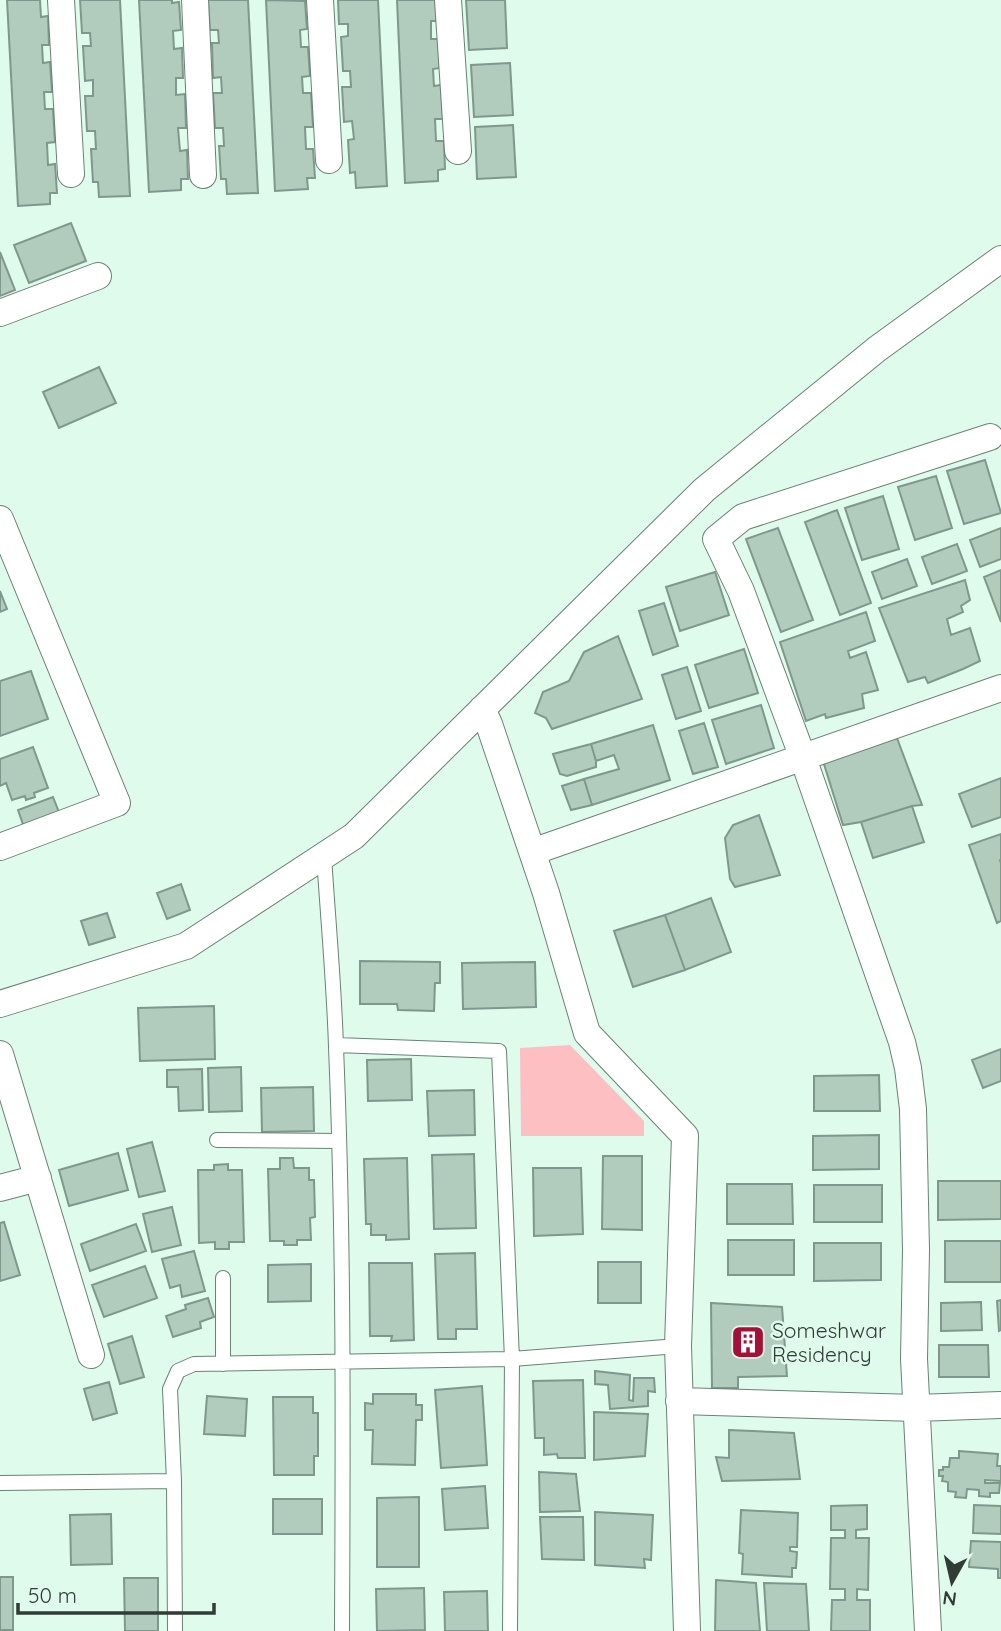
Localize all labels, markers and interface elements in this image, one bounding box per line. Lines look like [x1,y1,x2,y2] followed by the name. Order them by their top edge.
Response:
[772,1317,886,1367] place label: Someshwar Residency
[729,1323,767,1361] building icon: Someshwar Residency
[917,1547,987,1617] north arrow
[18,1572,214,1616] scale bar
[28,1582,77,1608] text: 50 m
[941,1586,958,1612] text: N

